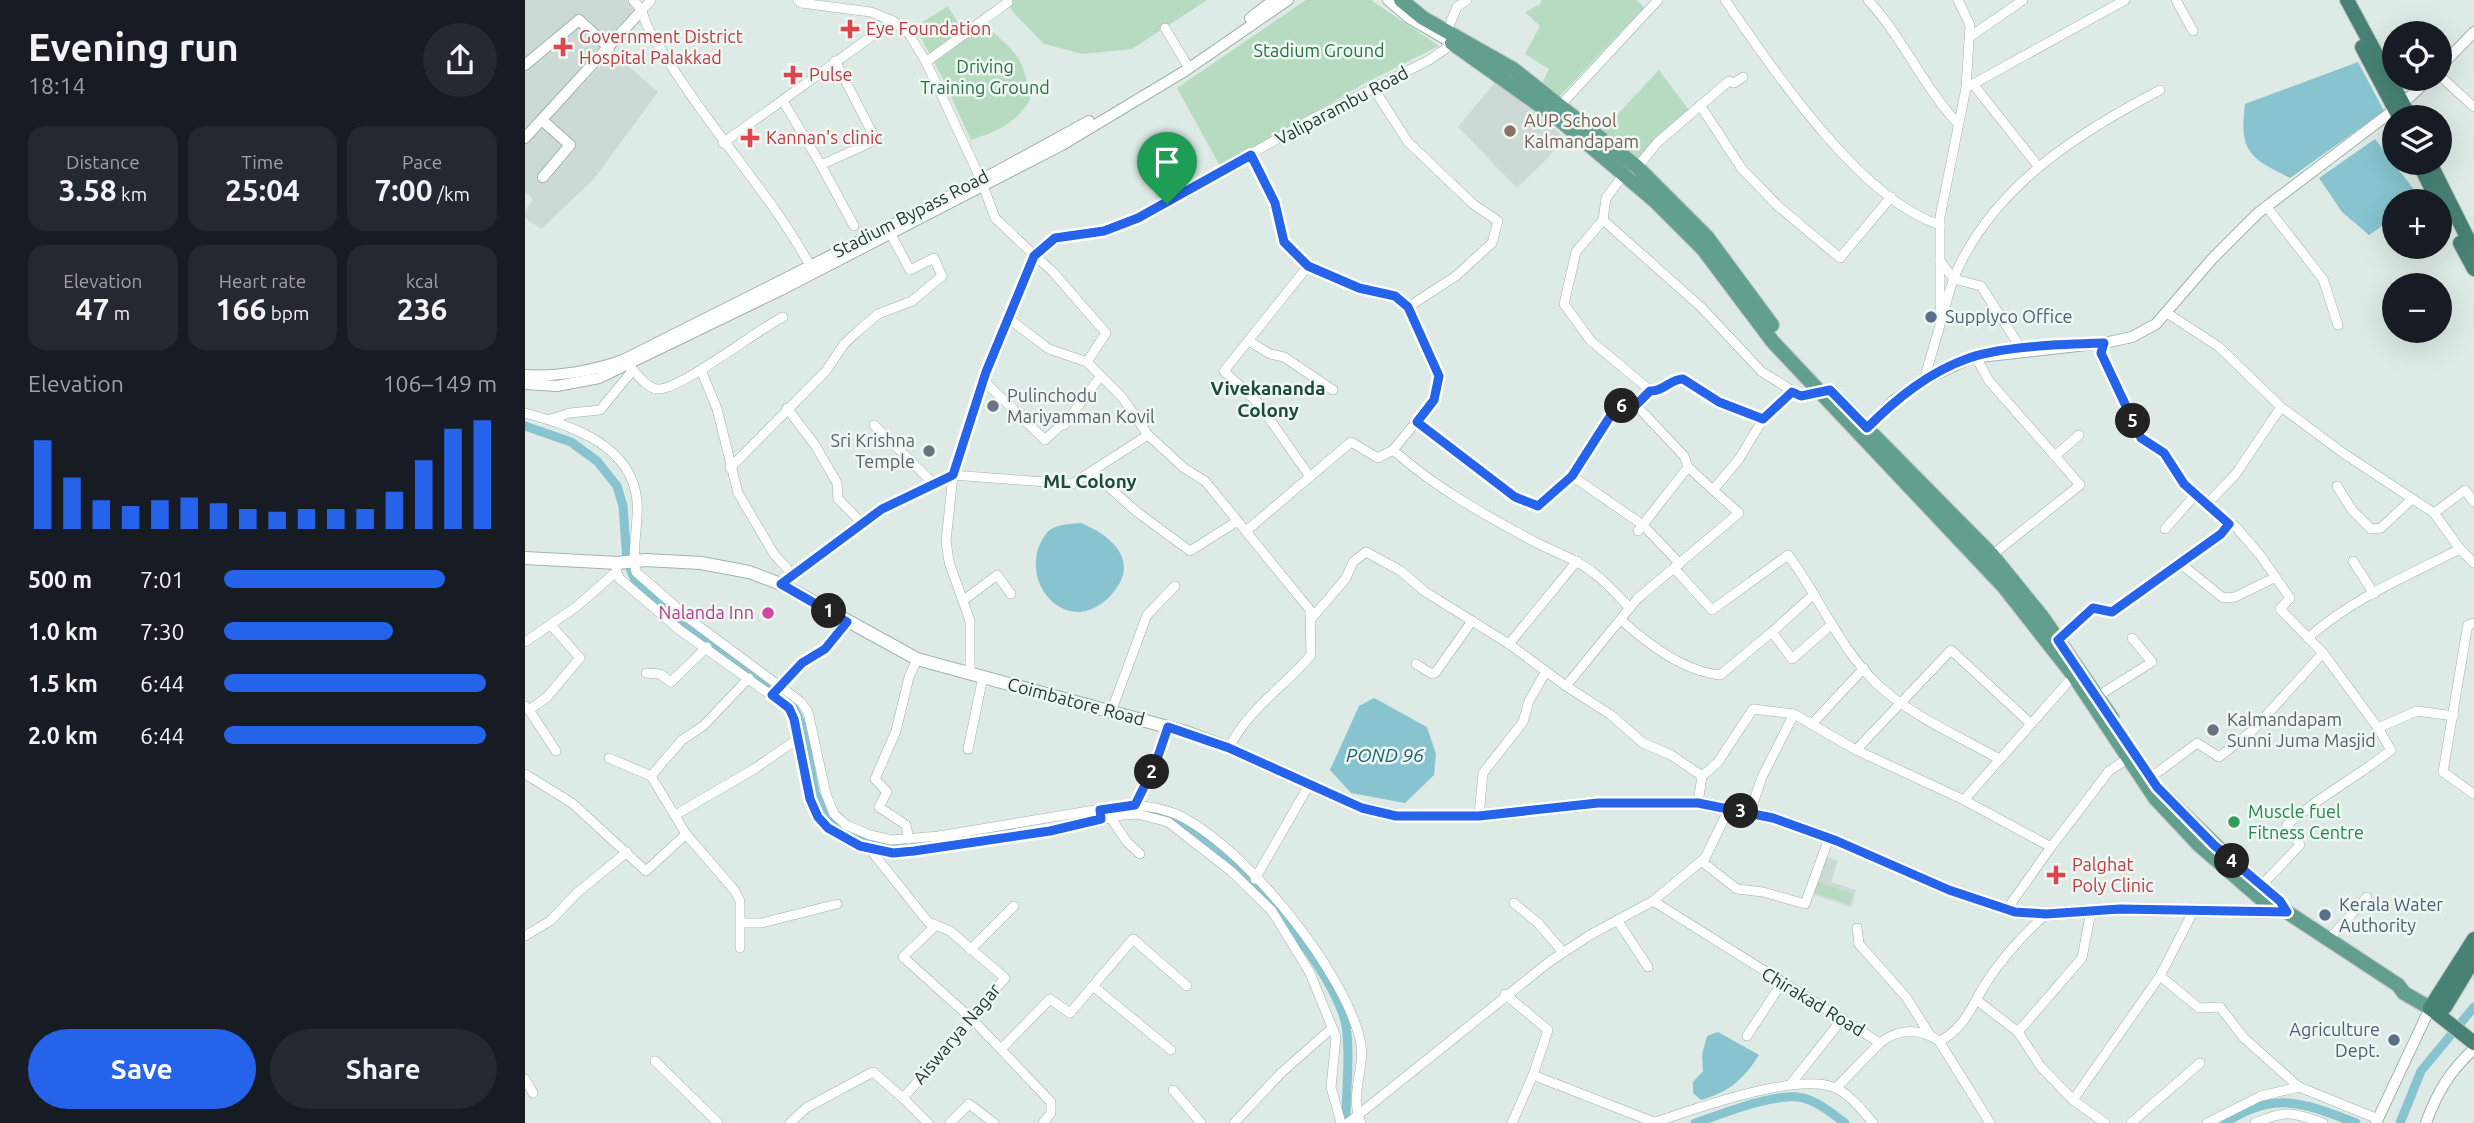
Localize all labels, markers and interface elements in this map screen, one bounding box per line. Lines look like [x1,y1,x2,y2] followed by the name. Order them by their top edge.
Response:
[866,18,991,38] place label: Eye Foundation
[840,19,860,39] marker: Eye Foundation
[2382,21,2452,343] map controls
[2382,21,2452,91] button: locate
[423,23,497,97] button: share
[28,26,239,68] text: Evening run
[579,26,743,67] place label: Government District Hospital Palakkad
[553,37,573,57] marker: Government District Hospital Palakkad
[1254,40,1384,60] park label: Stadium Ground
[920,56,1050,97] park label: Driving Training Ground
[1272,62,1411,149] street label: Valiparambu Road
[809,64,853,84] place label: Pulse
[783,65,803,85] marker: Pulse
[28,73,86,98] text: 18:14
[2382,105,2452,175] button: layers
[1524,110,1639,151] place label: AUP School Kalmandapam
[1502,123,1518,139] marker: AUP School Kalmandapam
[766,127,883,147] place label: Kannan's clinic
[740,128,760,148] marker: Kannan's clinic
[1137,132,1197,204] pin
[1148,143,1186,181] icon: arrive
[66,151,140,173] text: Distance
[241,151,284,173] text: Time
[402,151,442,173] text: Pace
[830,165,992,261] street label: Stadium Bypass Road
[59,173,117,207] text: 3.58
[225,173,300,207] text: 25:04
[374,173,433,207] text: 7:00
[117,183,147,205] text: km
[433,183,470,205] text: /km
[2382,189,2452,259] button: +
[63,270,142,292] text: Elevation
[219,270,306,292] text: Heart rate
[406,270,439,292] text: kcal
[2382,273,2452,343] button: −
[76,292,109,326] text: 47
[216,292,266,326] text: 166
[397,292,448,326] text: 236
[109,302,130,324] text: m
[266,302,309,324] text: bpm
[1945,306,2072,326] place label: Supplyco Office
[1923,309,1939,325] marker: Supplyco Office
[28,371,124,396] text: Elevation
[383,371,497,396] text: 106–149 m
[1211,377,1325,421] district label: Vivekananda Colony
[1007,385,1155,426] place label: Pulinchodu Mariyamman Kovil
[1605,388,1639,424] pin: 6
[1616,394,1627,416] text: 6
[985,398,1001,414] marker: Pulinchodu Mariyamman Kovil
[2115,404,2151,438] pin: 5
[2127,409,2138,431] text: 5
[830,430,915,471] place label: Sri Krishna Temple
[921,443,937,459] marker: Sri Krishna Temple
[1043,470,1137,492] district label: ML Colony
[28,567,92,592] text: 500 m
[140,567,185,592] text: 7:01
[811,594,847,628] pin: 1
[823,599,834,621] text: 1
[659,602,754,622] place label: Nalanda Inn
[760,605,776,621] marker: Nalanda Inn
[28,619,98,644] text: 1.0 km
[140,619,185,644] text: 7:30
[28,671,98,696] text: 1.5 km
[140,671,185,696] text: 6:44
[1005,673,1147,729] street label: Coimbatore Road
[2227,709,2376,750] place label: Kalmandapam Sunni Juma Masjid
[2205,722,2221,738] marker: Kalmandapam Sunni Juma Masjid
[28,723,98,748] text: 2.0 km
[140,723,185,748] text: 6:44
[1346,744,1424,766] water label: POND 96
[1135,754,1169,790] pin: 2
[1146,760,1157,782] text: 2
[1723,794,1759,828] pin: 3
[1735,799,1746,821] text: 3
[2248,801,2364,842] place label: Muscle fuel Fitness Centre
[2226,814,2242,830] marker: Muscle fuel Fitness Centre
[2215,844,2249,878] pin: 4
[2226,849,2237,871] text: 4
[2072,854,2154,895] place label: Palghat Poly Clinic
[2046,865,2066,885] marker: Palghat Poly Clinic
[2339,894,2443,935] place label: Kerala Water Authority
[2317,907,2333,923] marker: Kerala Water Authority
[1759,963,1868,1040] street label: Chirakad Road
[908,979,1004,1088] street label: Aiswarya Nagar
[2289,1019,2380,1060] place label: Agriculture Dept.
[28,1029,256,1109] button: Save
[270,1029,497,1109] button: Share
[2386,1032,2402,1048] marker: Agriculture Dept.

